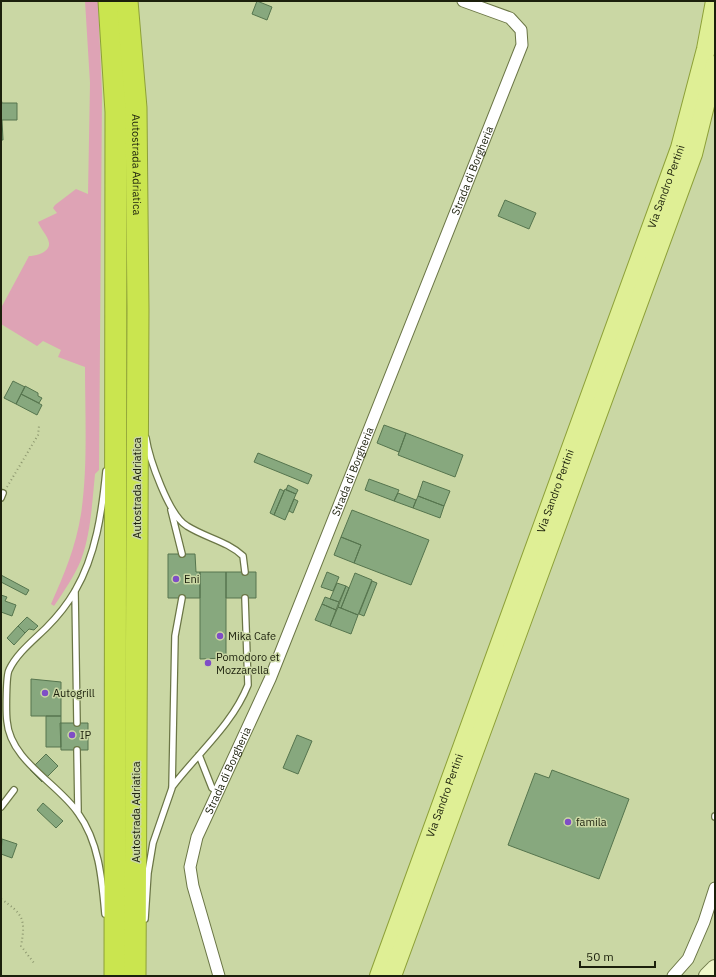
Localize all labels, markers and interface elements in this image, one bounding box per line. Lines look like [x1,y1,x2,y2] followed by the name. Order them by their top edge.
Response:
[129,114,144,216] street label: Autostrada Adriatica
[448,124,496,217] street label: Strada di Borgheria
[644,143,688,230] street label: Via Sandro Pertini
[328,425,376,518] street label: Strada di Borgheria
[130,437,144,539] street label: Autostrada Adriatica
[534,447,577,535] street label: Via Sandro Pertini
[184,572,199,586] place label: Eni
[171,574,181,584] marker: Eni
[228,629,276,643] place label: Mika Cafe
[215,631,225,641] marker: Mika Cafe
[216,650,280,677] place label: Pomodoro et Mozzarella
[203,658,213,668] marker: Pomodoro et Mozzarella
[53,686,95,700] place label: Autogrill
[40,688,50,698] marker: Autogrill
[202,724,254,816] street label: Strada di Borgheria
[80,728,91,742] place label: IP
[67,730,77,740] marker: IP
[423,752,466,839] street label: Via Sandro Pertini
[129,761,143,863] street label: Autostrada Adriatica
[576,815,607,829] place label: famila
[563,817,573,827] marker: famila
[580,943,655,969] scale bar
[586,949,614,964] text: 50 m

